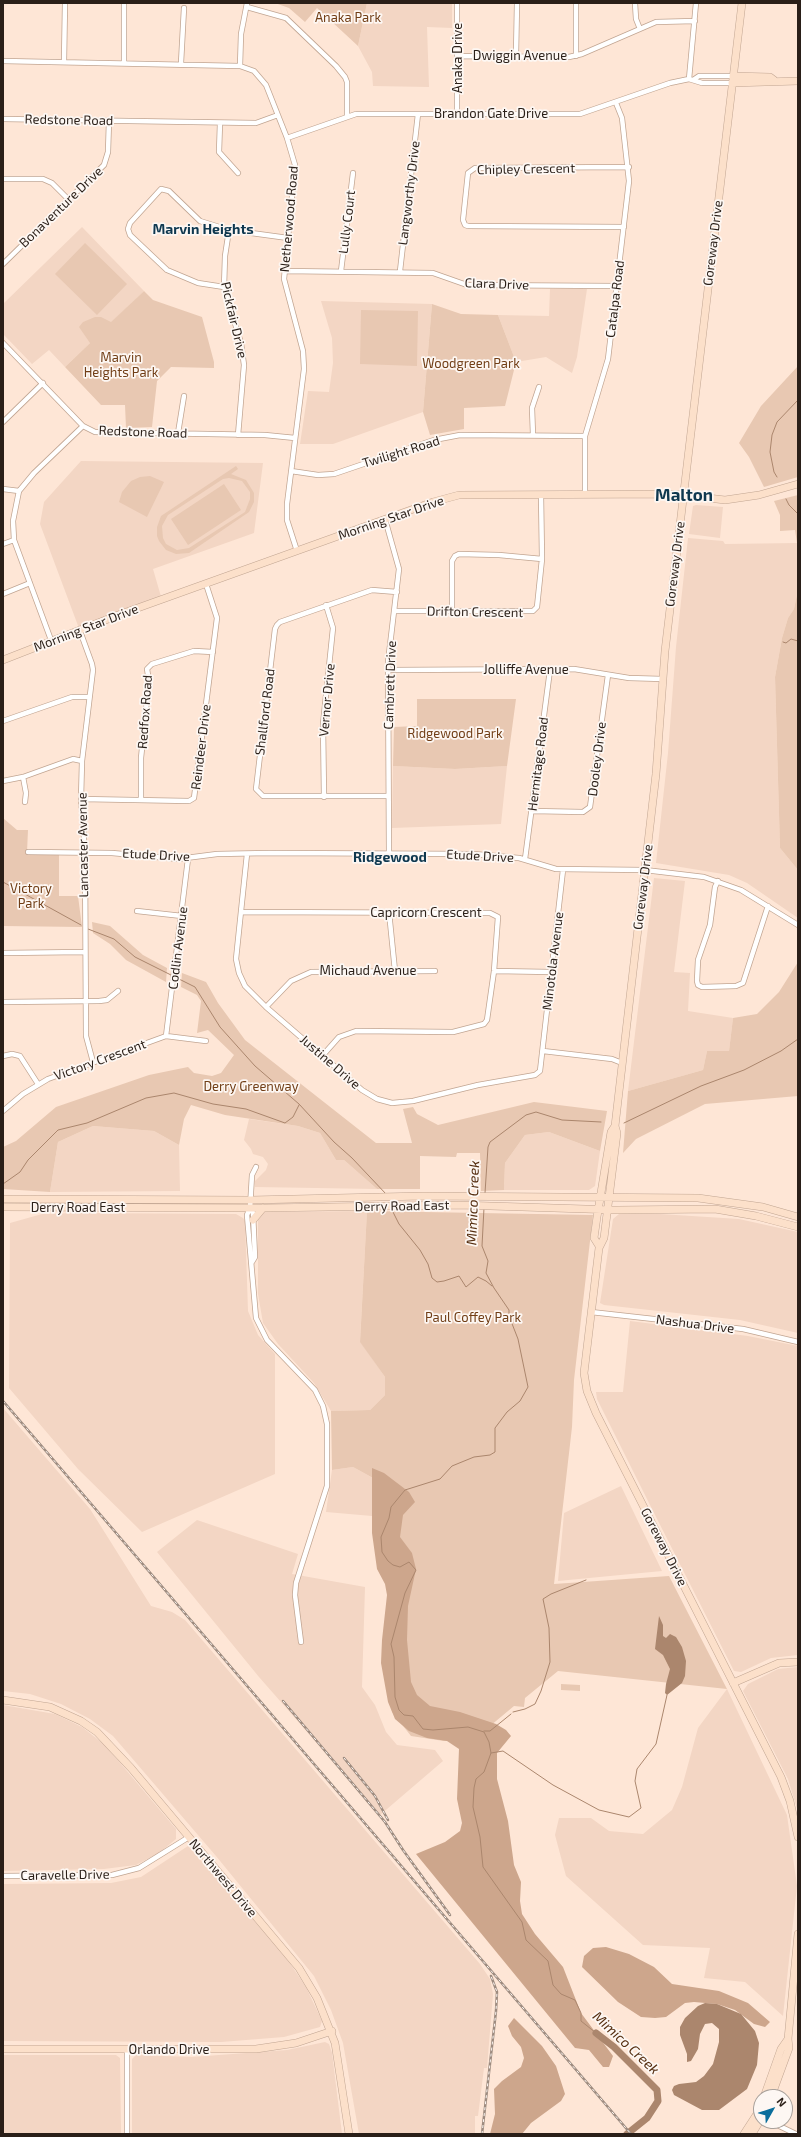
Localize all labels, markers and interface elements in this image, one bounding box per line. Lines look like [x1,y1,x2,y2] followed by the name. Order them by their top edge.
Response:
[315,10,381,26] park label: Anaka Park
[450,23,466,93] street label: Anaka Drive
[473,48,567,64] street label: Dwiggin Avenue
[434,106,548,122] street label: Brandon Gate Drive
[25,111,113,129] street label: Redstone Road
[395,140,423,246] street label: Langworthy Drive
[477,160,575,178] street label: Chipley Crescent
[16,163,106,251] street label: Bonaventure Drive
[277,165,301,273] street label: Netherwood Road
[335,189,359,255] street label: Lully Court
[700,199,726,287] street label: Goreway Drive
[152,221,254,237] district label: Marvin Heights
[603,259,627,339] street label: Catalpa Road
[464,275,530,293] street label: Clara Drive
[218,280,250,360] street label: Pickfair Drive
[84,350,158,381] park label: Marvin Heights Park
[422,356,520,372] park label: Woodgreen Park
[98,423,188,441] street label: Redstone Road
[360,433,442,471] street label: Twilight Road
[655,485,713,505] district label: Malton
[336,493,446,543] street label: Morning Star Drive
[662,520,688,608] street label: Goreway Drive
[32,601,140,655] street label: Morning Star Drive
[427,603,523,621] street label: Drifton Crescent
[381,640,399,730] street label: Cambrett Drive
[483,662,569,678] street label: Jolliffe Avenue
[316,663,338,737] street label: Vernor Drive
[252,668,278,756] street label: Shallford Road
[135,674,155,750] street label: Redfox Road
[188,703,214,791] street label: Reindeer Drive
[524,716,552,812] street label: Hermitage Road
[585,721,609,797] street label: Dooley Drive
[407,726,503,742] park label: Ridgewood Park
[74,792,92,898] street label: Lancaster Avenue
[630,843,656,931] street label: Goreway Drive
[122,845,190,865] street label: Etude Drive
[446,846,514,866] street label: Etude Drive
[353,849,427,865] district label: Ridgewood
[10,881,52,912] park label: Victory Park
[370,905,482,921] street label: Capricorn Crescent
[165,906,191,990] street label: Codlin Avenue
[539,911,567,1011] street label: Minotola Avenue
[320,963,416,979] street label: Michaud Avenue
[297,1032,363,1092] street label: Justine Drive
[52,1036,148,1084] street label: Victory Crescent
[203,1079,299,1095] park label: Derry Greenway
[463,1160,483,1246] water label: Mimico Creek
[355,1197,449,1215] street label: Derry Road East
[31,1200,125,1216] street label: Derry Road East
[425,1310,521,1326] park label: Paul Coffey Park
[655,1311,735,1337] street label: Nashua Drive
[638,1505,690,1589] street label: Goreway Drive
[186,1836,260,1920] street label: Northwest Drive
[20,1866,110,1884] street label: Caravelle Drive
[589,2008,663,2078] water label: Mimico Creek
[128,2042,210,2058] street label: Orlando Drive
[753,2089,793,2129] north arrow
[774,2095,789,2109] text: N

